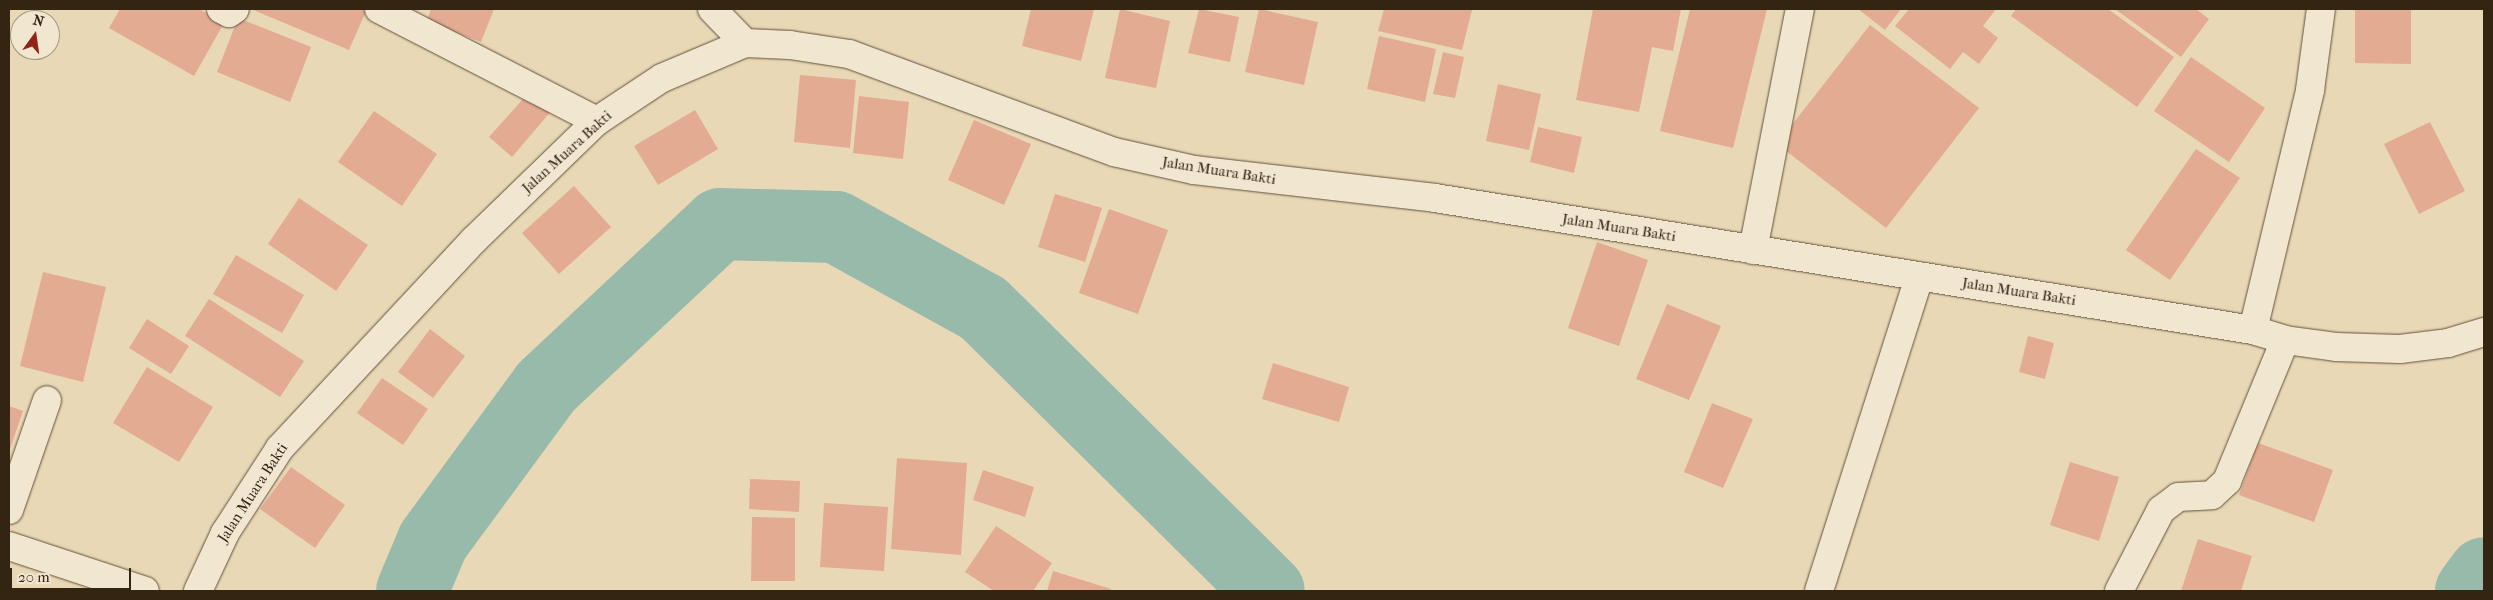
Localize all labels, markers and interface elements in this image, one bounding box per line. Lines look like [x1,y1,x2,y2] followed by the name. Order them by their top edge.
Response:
[10,10,60,60] north arrow
[31,11,46,30] text: N
[518,107,616,197] street label: Jalan Muara Bakti
[1161,153,1277,189] street label: Jalan Muara Bakti
[1561,210,1677,246] street label: Jalan Muara Bakti
[1961,274,2077,310] street label: Jalan Muara Bakti
[214,440,292,546] street label: Jalan Muara Bakti
[12,558,134,590] scale bar
[18,568,50,586] text: 20 m

